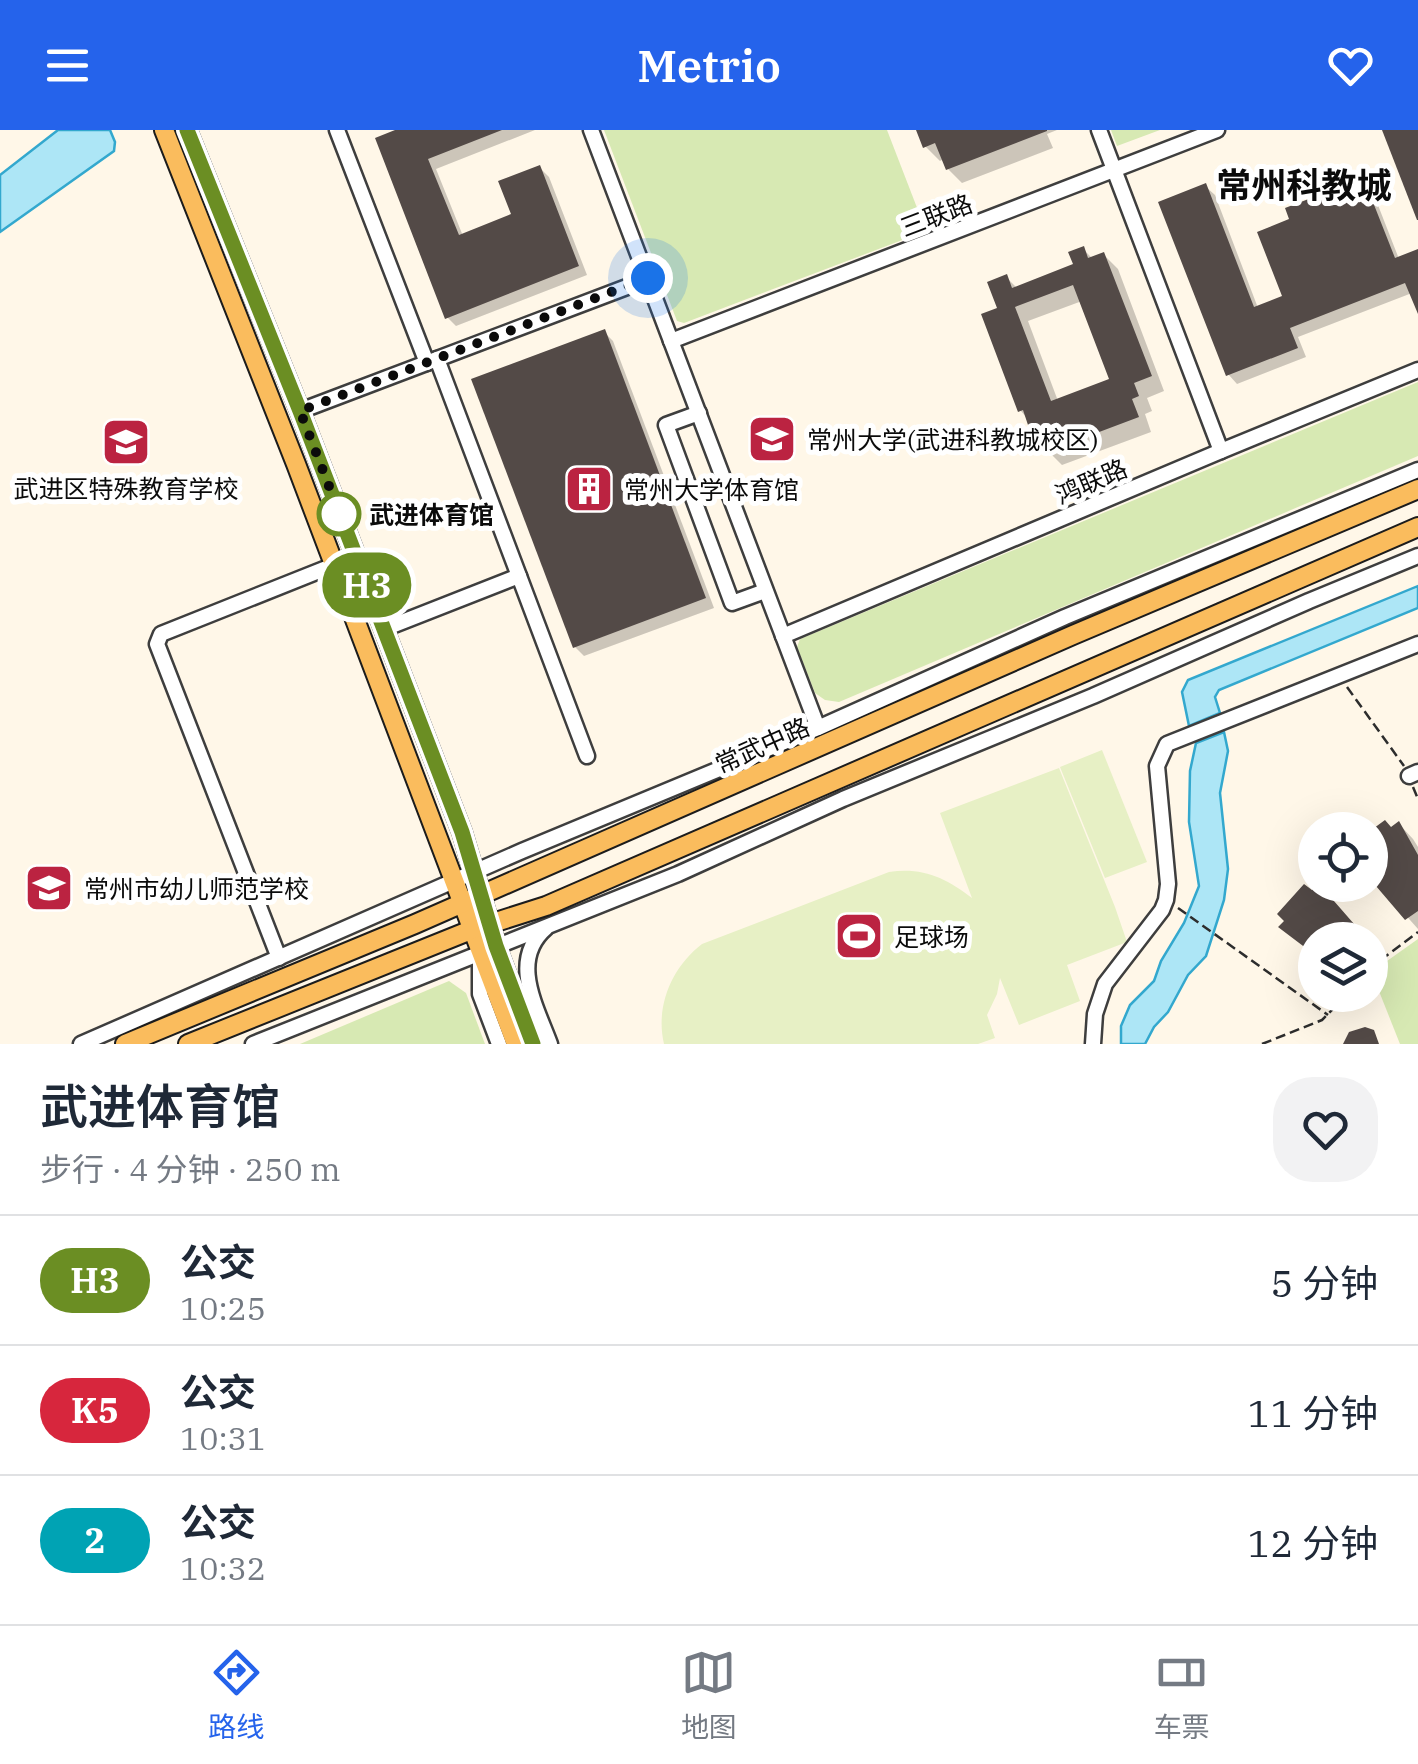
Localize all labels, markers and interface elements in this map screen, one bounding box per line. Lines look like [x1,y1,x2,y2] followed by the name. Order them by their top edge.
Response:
[637,36,781,94] text: Metrio
[40,38,95,93] icon: menu
[1323,38,1378,93] icon: heart
[1216,162,1392,208] district label: 常州科教城
[895,186,977,244] street label: 三联路
[623,253,673,303] your location
[746,413,798,465] school or university icon: 常州大学(武进科教城校区)
[100,416,152,468] school or university icon: 武进区特殊教育学校
[807,423,1098,456] place label: 常州大学(武进科教城校区)
[1050,451,1132,511] street label: 鸿联路
[563,463,615,515] building icon: 常州大学体育馆
[13,472,239,505] place label: 武进区特殊教育学校
[624,473,799,506] place label: 常州大学体育馆
[318,493,360,535] marker: 武进体育馆
[369,498,494,531] place label: 武进体育馆
[322,552,412,618] line badge: H3
[342,562,392,608] text: H3
[710,710,814,780] street label: 常武中路
[1298,812,1388,1012] map controls
[1298,812,1388,902] button: locate
[23,862,75,914] school or university icon: 常州市幼儿师范学校
[84,872,309,905] place label: 常州市幼儿师范学校
[833,910,885,962] sports icon: 足球场
[894,920,969,953] place label: 足球场
[1298,922,1388,1012] button: layers
[40,1075,280,1137] text: 武进体育馆
[1273,1077,1378,1182] button: heart
[40,1148,341,1190] text: 步行 · 4 分钟 · 250 m
[180,1237,256,1286] text: 公交
[70,1257,120,1303] text: H3
[1270,1258,1378,1307] text: 5 分钟
[180,1287,266,1329] text: 10:25
[180,1367,256,1416] text: 公交
[71,1387,119,1433] text: K5
[1248,1388,1378,1437] text: 11 分钟
[180,1417,266,1459] text: 10:31
[180,1497,256,1546] text: 公交
[84,1517,106,1563] text: 2
[1248,1518,1378,1567] text: 12 分钟
[180,1547,266,1589] text: 10:32
[208,1645,264,1745] tab: 路线
[681,1645,737,1745] tab: 地图
[1154,1645,1210,1745] tab: 车票

